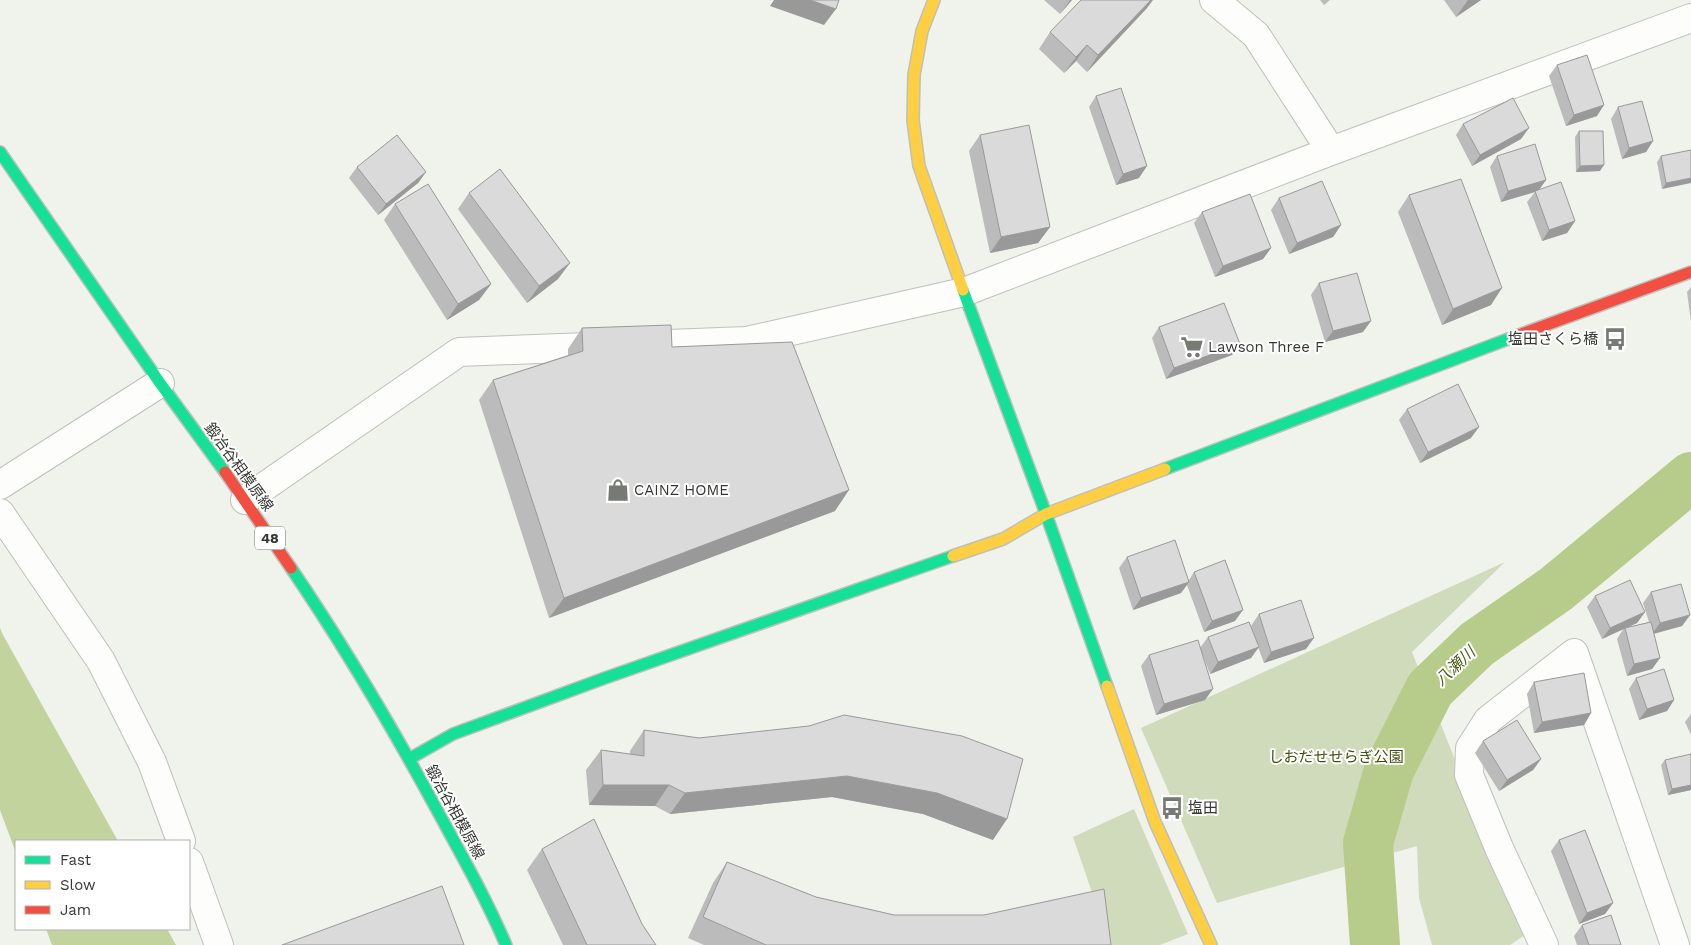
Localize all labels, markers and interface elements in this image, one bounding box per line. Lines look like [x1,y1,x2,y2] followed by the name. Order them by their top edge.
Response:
[1602,326,1628,352] bus stop icon: 塩田さくら橋
[1508,330,1598,348] place label: 塩田さくら橋
[1179,334,1205,360] supermarket icon: Lawson Three F
[1208,338,1324,356] place label: Lawson Three F
[201,419,277,515] street label: 鍛冶谷相模原線
[605,477,631,503] shop icon: CAINZ HOME
[634,481,729,499] place label: CAINZ HOME
[255,526,285,550] road number: 48
[1431,641,1480,689] water label: 八瀬川
[1268,748,1404,766] park label: しおだせせらぎ公園
[422,762,488,862] street label: 鍛冶谷相模原線
[1159,795,1185,821] bus stop icon: 塩田
[1188,799,1218,817] place label: 塩田
[15,840,190,930] legend
[60,851,92,869] text: Fast
[60,876,96,894] text: Slow
[60,901,91,919] text: Jam

